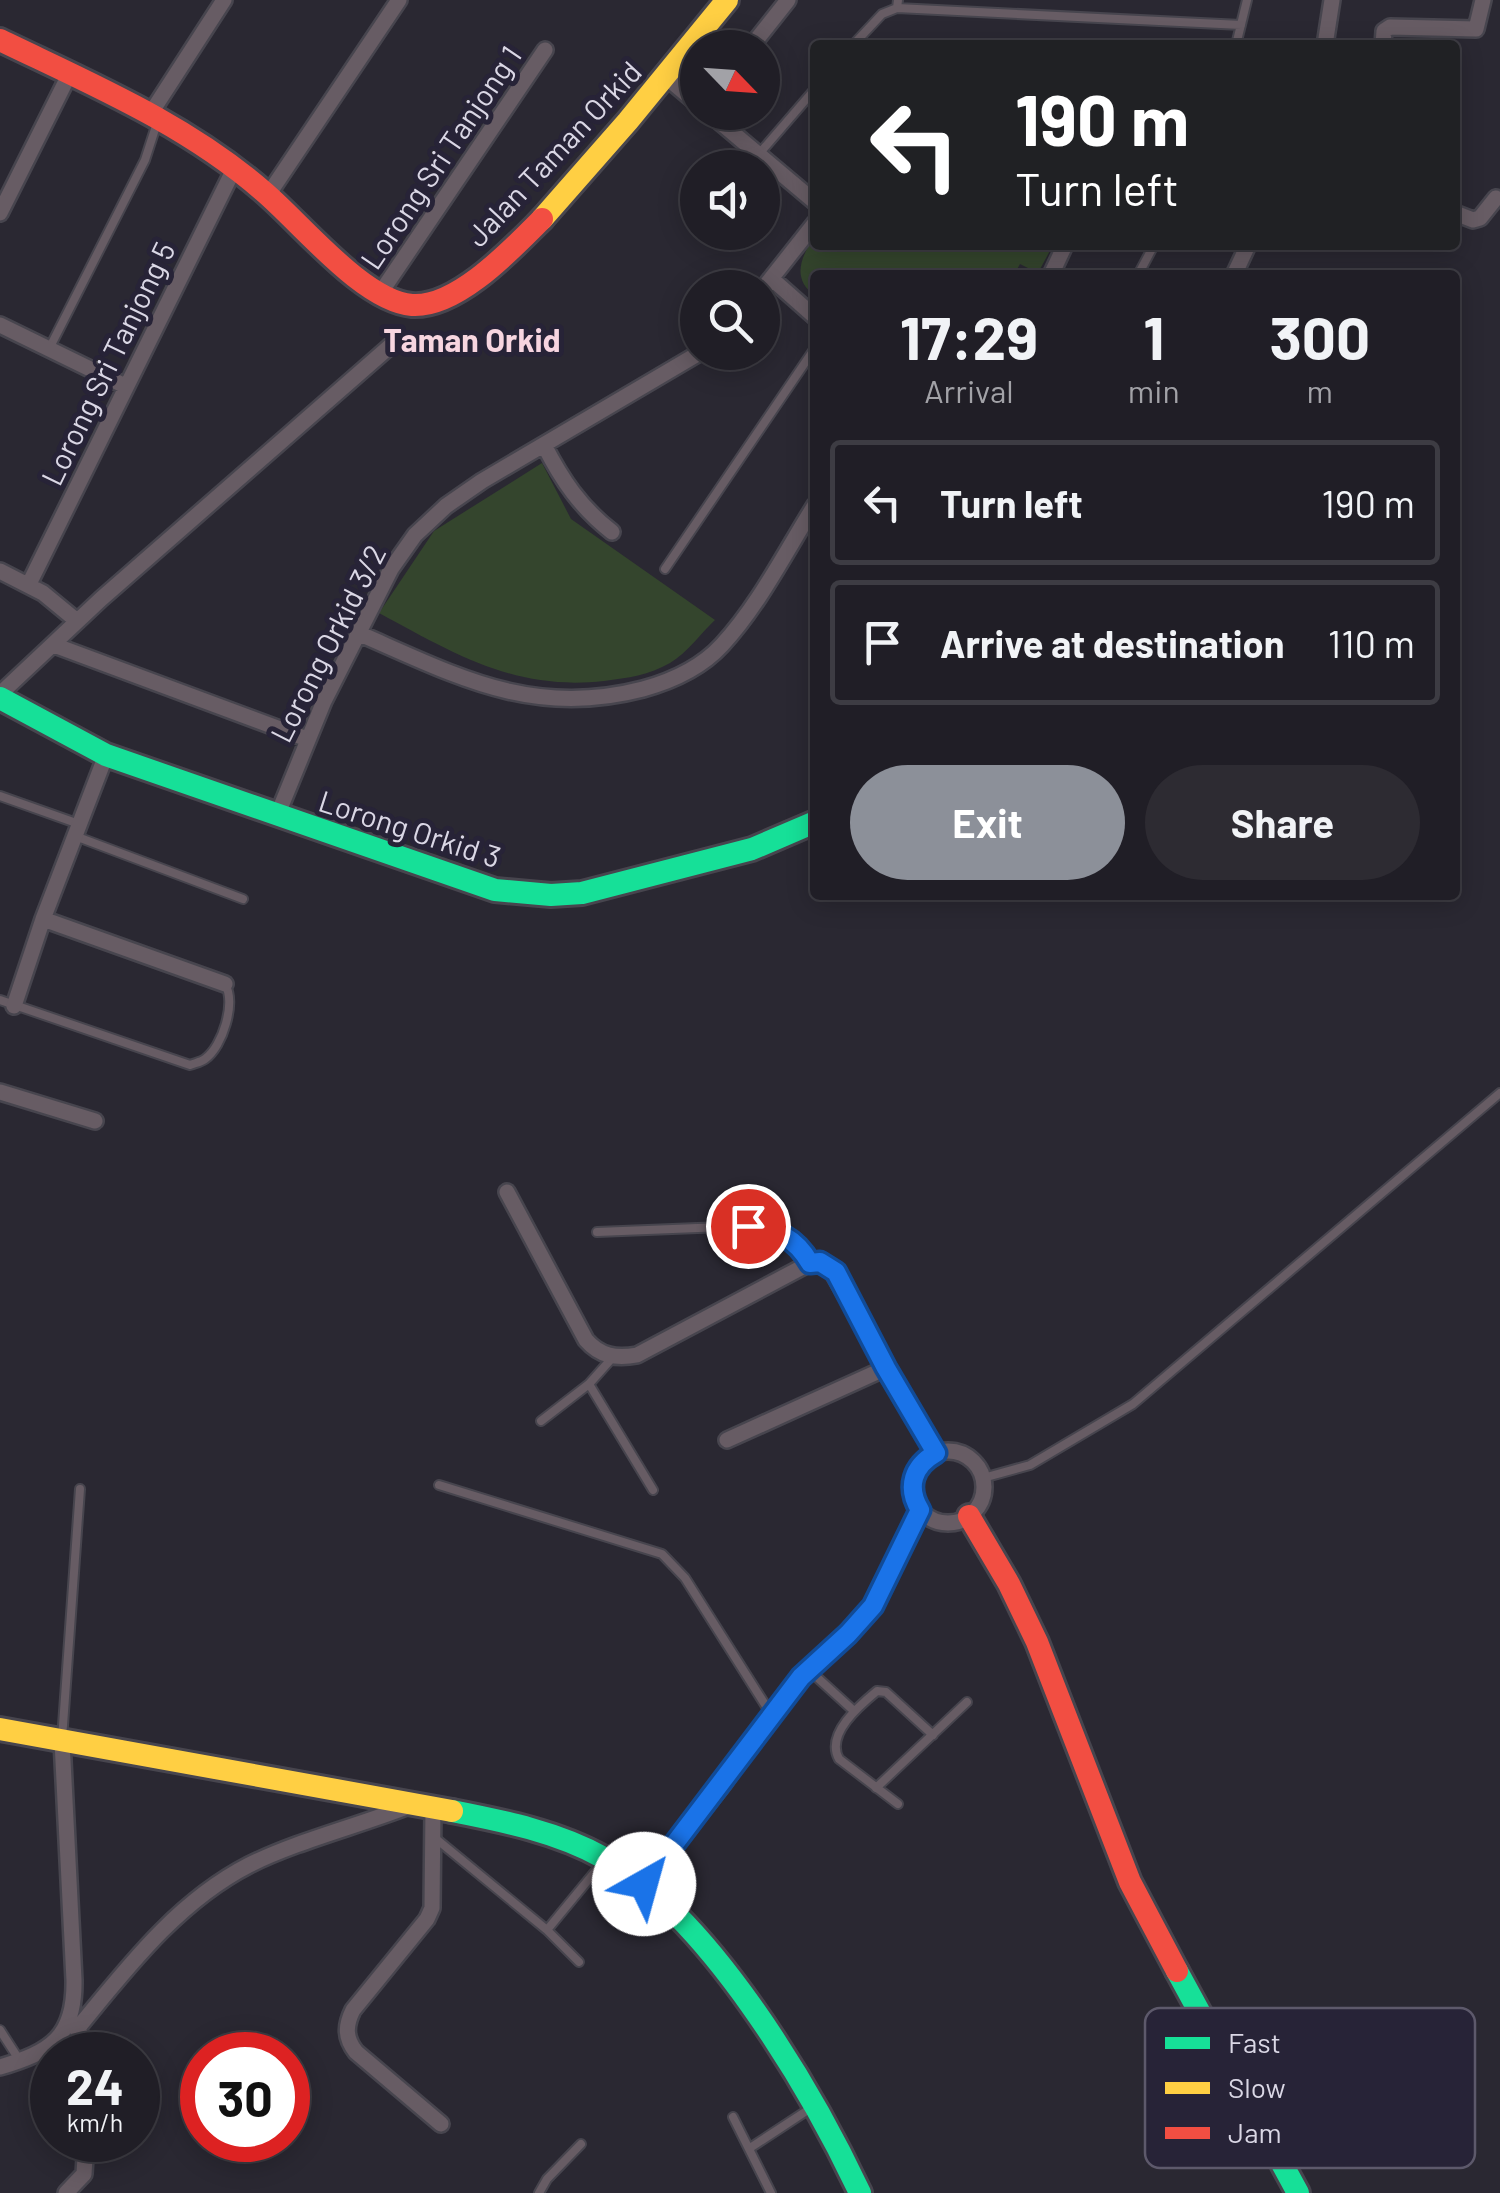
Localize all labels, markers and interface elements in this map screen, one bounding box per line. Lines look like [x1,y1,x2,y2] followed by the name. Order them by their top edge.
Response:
[680,30,780,130] north arrow
[680,30,780,370] map controls
[352,39,528,275] street label: Lorong Sri Tanjong 1
[458,53,648,253] street label: Jalan Taman Orkid
[1015,76,1189,160] text: 190 m
[850,80,980,210] icon: left
[680,150,780,250] button: sound
[1015,161,1179,215] text: Turn left
[32,235,182,491] street label: Lorong Sri Tanjong 5
[680,270,780,370] button: search
[900,300,1038,372] text: 17:29
[1143,300,1164,372] text: 1
[1269,300,1370,372] text: 300
[383,320,561,358] district label: Taman Orkid
[924,371,1014,409] text: Arrival
[1128,371,1180,409] text: min
[1307,371,1333,409] text: m
[855,475,910,530] icon: left
[940,480,1083,526] text: Turn left
[1321,480,1415,526] text: 190 m
[262,538,392,748] street label: Lorong Orkid 3/2
[855,615,910,670] icon: arrive
[940,620,1285,666] text: Arrive at destination
[1328,620,1415,666] text: 110 m
[850,765,1125,880] button: Exit
[1145,765,1420,880] button: Share
[315,782,505,874] street label: Lorong Orkid 3
[706,1184,791,1269] pin
[721,1199,776,1254] icon: arrive
[592,1832,696,1936] position arrow
[1145,2008,1475,2168] legend
[1228,2025,1281,2059] text: Fast
[180,2032,310,2162] speed limit sign: 30
[66,2055,124,2115] text: 24
[1228,2070,1286,2104] text: Slow
[67,2107,123,2137] text: km/h
[1228,2115,1282,2149] text: Jam

